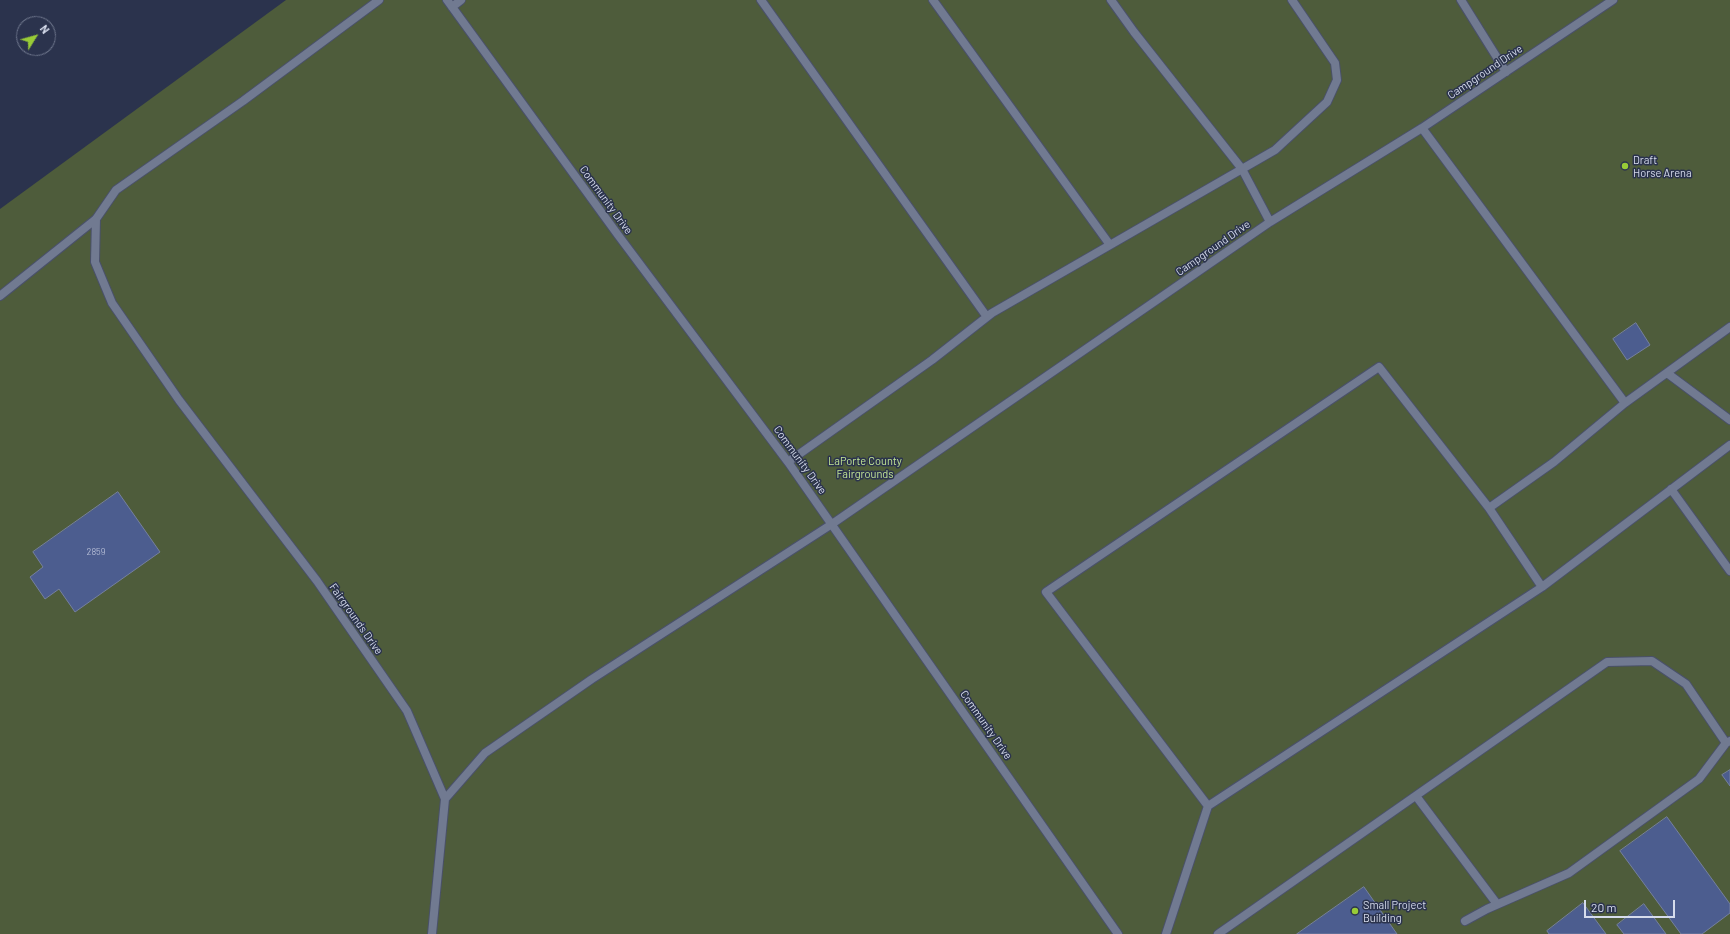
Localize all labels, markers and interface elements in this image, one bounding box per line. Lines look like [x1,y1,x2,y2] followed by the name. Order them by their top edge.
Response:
[16,16,56,56] north arrow
[38,22,53,36] text: N
[1445,42,1525,102] street label: Campground Drive
[1633,153,1692,179] place label: Draft Horse Arena
[1620,161,1630,171] marker: Draft Horse Arena
[577,163,635,237] street label: Community Drive
[1173,217,1253,279] street label: Campground Drive
[771,423,829,497] street label: Community Drive
[828,454,902,480] park label: LaPorte County Fairgrounds
[87,547,105,557] house number: 2859
[327,581,385,657] street label: Fairgrounds Drive
[957,688,1015,762] street label: Community Drive
[1586,892,1677,918] scale bar
[1363,898,1426,924] place label: Small Project Building
[1591,900,1617,914] text: 20 m
[1350,906,1360,916] marker: Small Project Building

